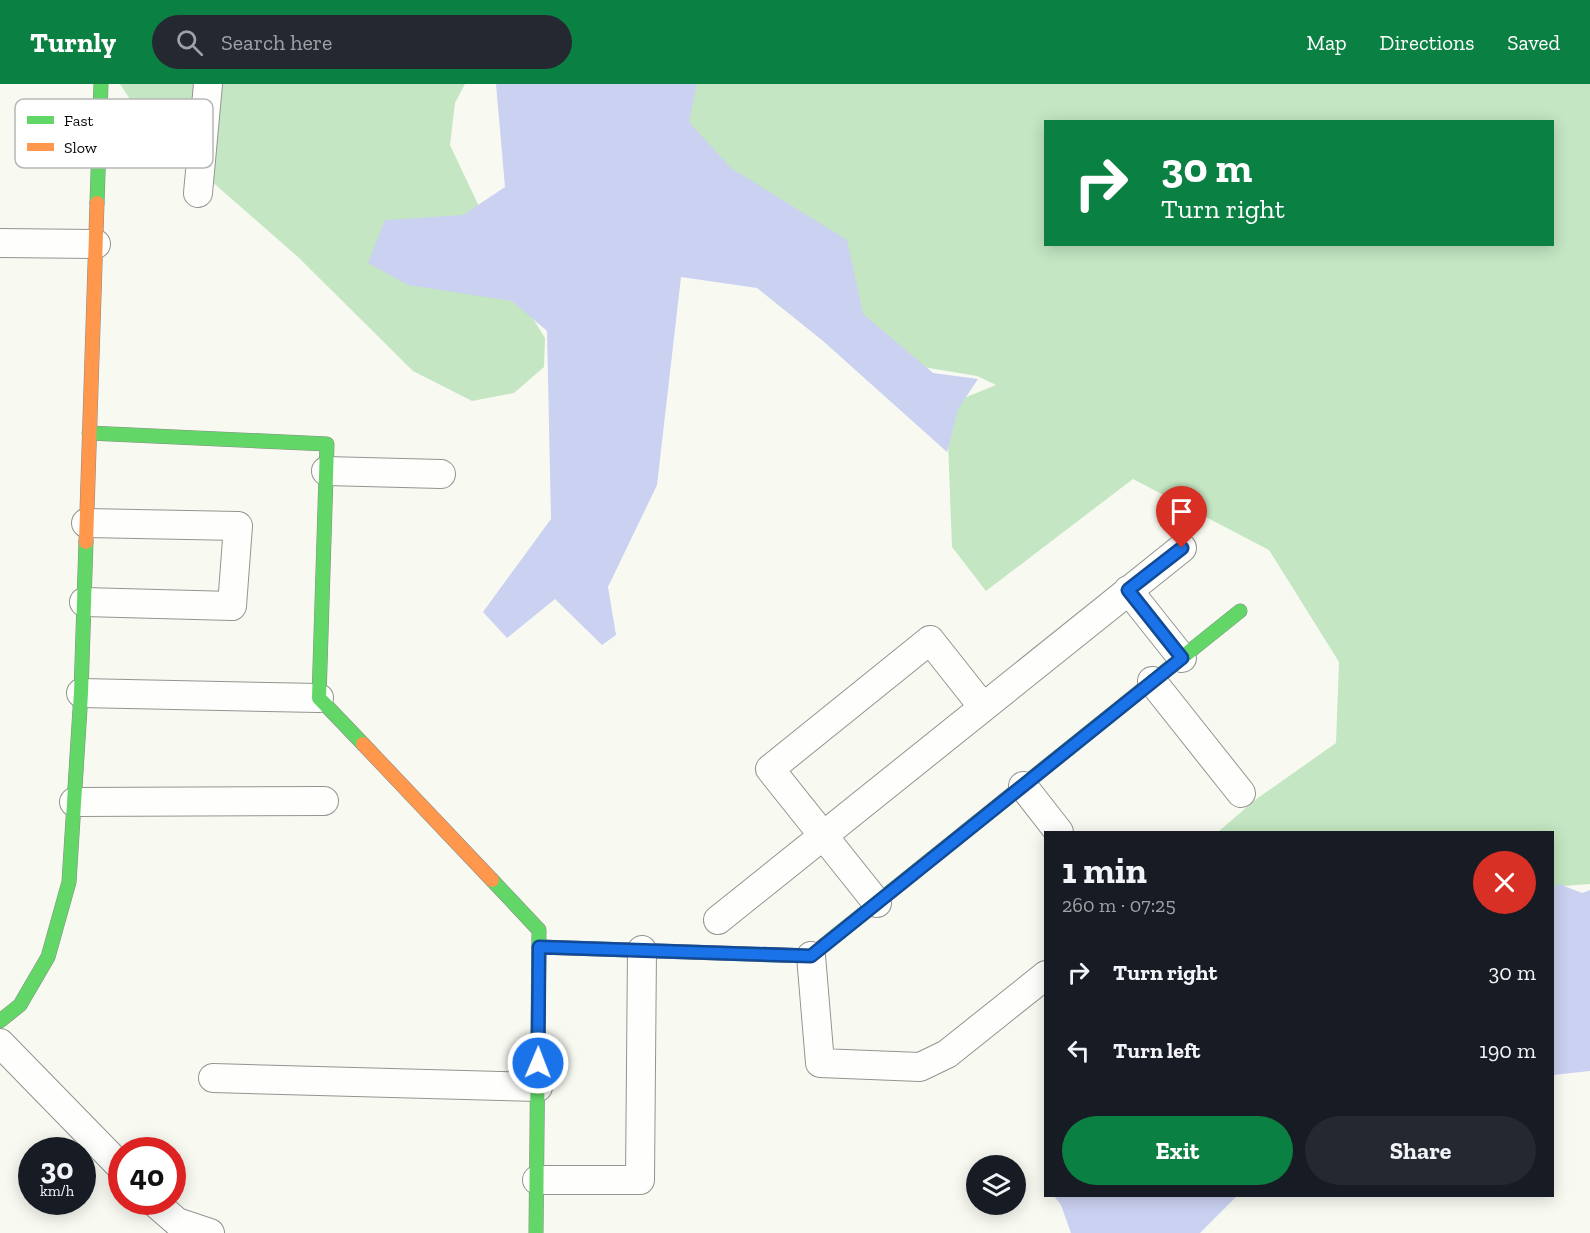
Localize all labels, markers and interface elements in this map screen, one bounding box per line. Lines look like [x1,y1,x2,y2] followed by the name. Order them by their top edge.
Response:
[152,15,572,69] search box
[30,26,116,59] text: Turnly
[173,26,206,59] icon: search
[221,29,332,56] text: Search here
[1307,30,1347,55] text: Map
[1380,30,1474,55] text: Directions
[1507,30,1560,55] text: Saved
[15,99,213,168] legend
[64,111,93,130] text: Fast
[64,138,98,157] text: Slow
[1161,142,1252,193] text: 30 m
[1062,144,1140,222] icon: right
[1161,193,1285,225] text: Turn right
[1156,486,1207,548] pin
[1165,495,1198,528] icon: arrive
[1062,849,1147,892] text: 1 min
[1473,851,1536,914] button: close
[1062,893,1176,917] text: 260 m · 07:25
[1062,956,1095,989] icon: right
[1113,959,1217,986] text: Turn right
[1489,959,1536,986] text: 30 m
[506,1031,570,1095] position arrow
[1062,1034,1095,1067] icon: left
[1113,1037,1200,1064] text: Turn left
[1479,1037,1536,1064] text: 190 m
[1062,1116,1293,1185] button: Exit
[1305,1116,1536,1185] button: Share
[108,1137,186,1215] speed limit sign: 40
[40,1151,74,1187] text: 30
[966,1155,1026,1215] map controls
[966,1155,1026,1215] button: layers
[40,1182,74,1200] text: km/h

